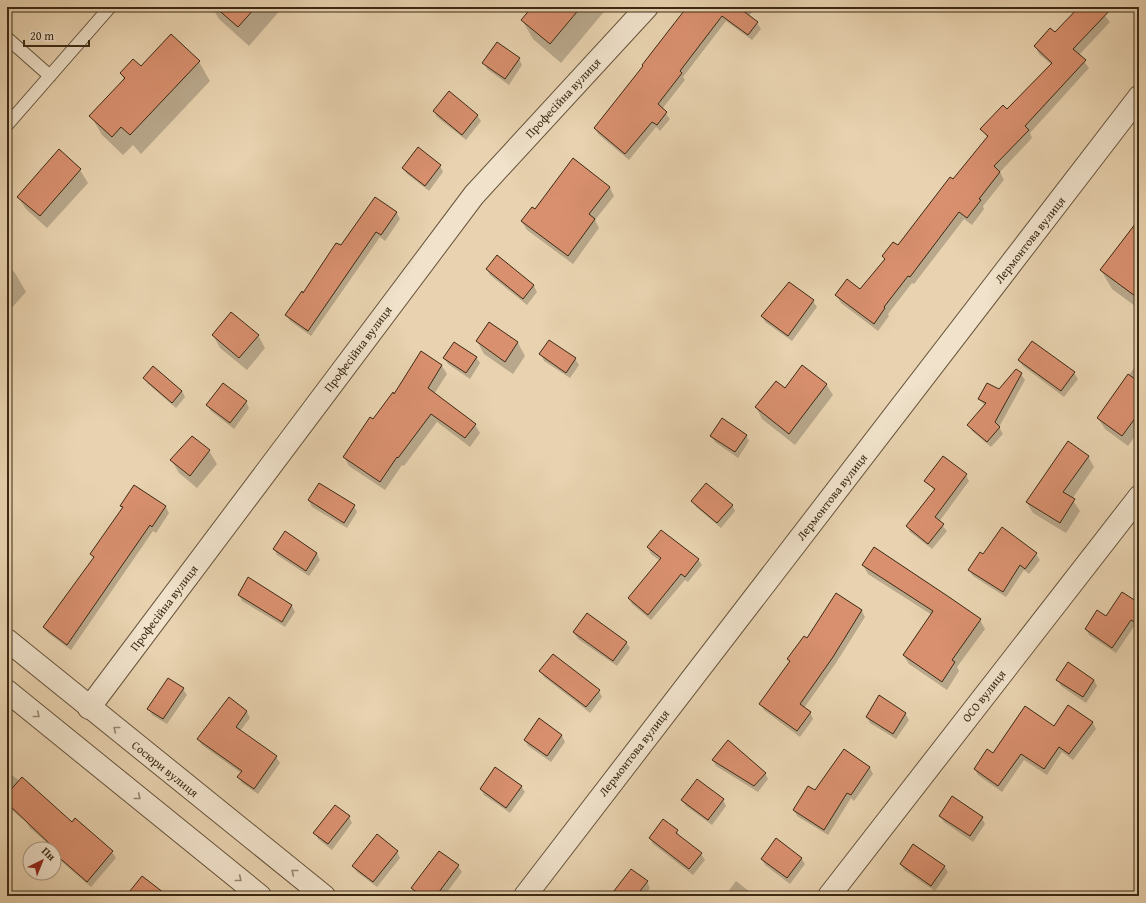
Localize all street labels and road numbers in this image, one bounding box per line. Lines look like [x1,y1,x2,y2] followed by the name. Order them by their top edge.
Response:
[521,54,604,141] street label: Професійна вулиця
[990,193,1069,287] street label: Лермонтова вулиця
[320,302,396,395] street label: Професійна вулиця
[792,450,871,544] street label: Лермонтова вулиця
[126,561,202,654] street label: Професійна вулиця
[958,666,1009,725] street label: ОСО вулиця
[594,706,673,800] street label: Лермонтова вулиця
[128,736,202,801] street label: Сосюри вулиця

